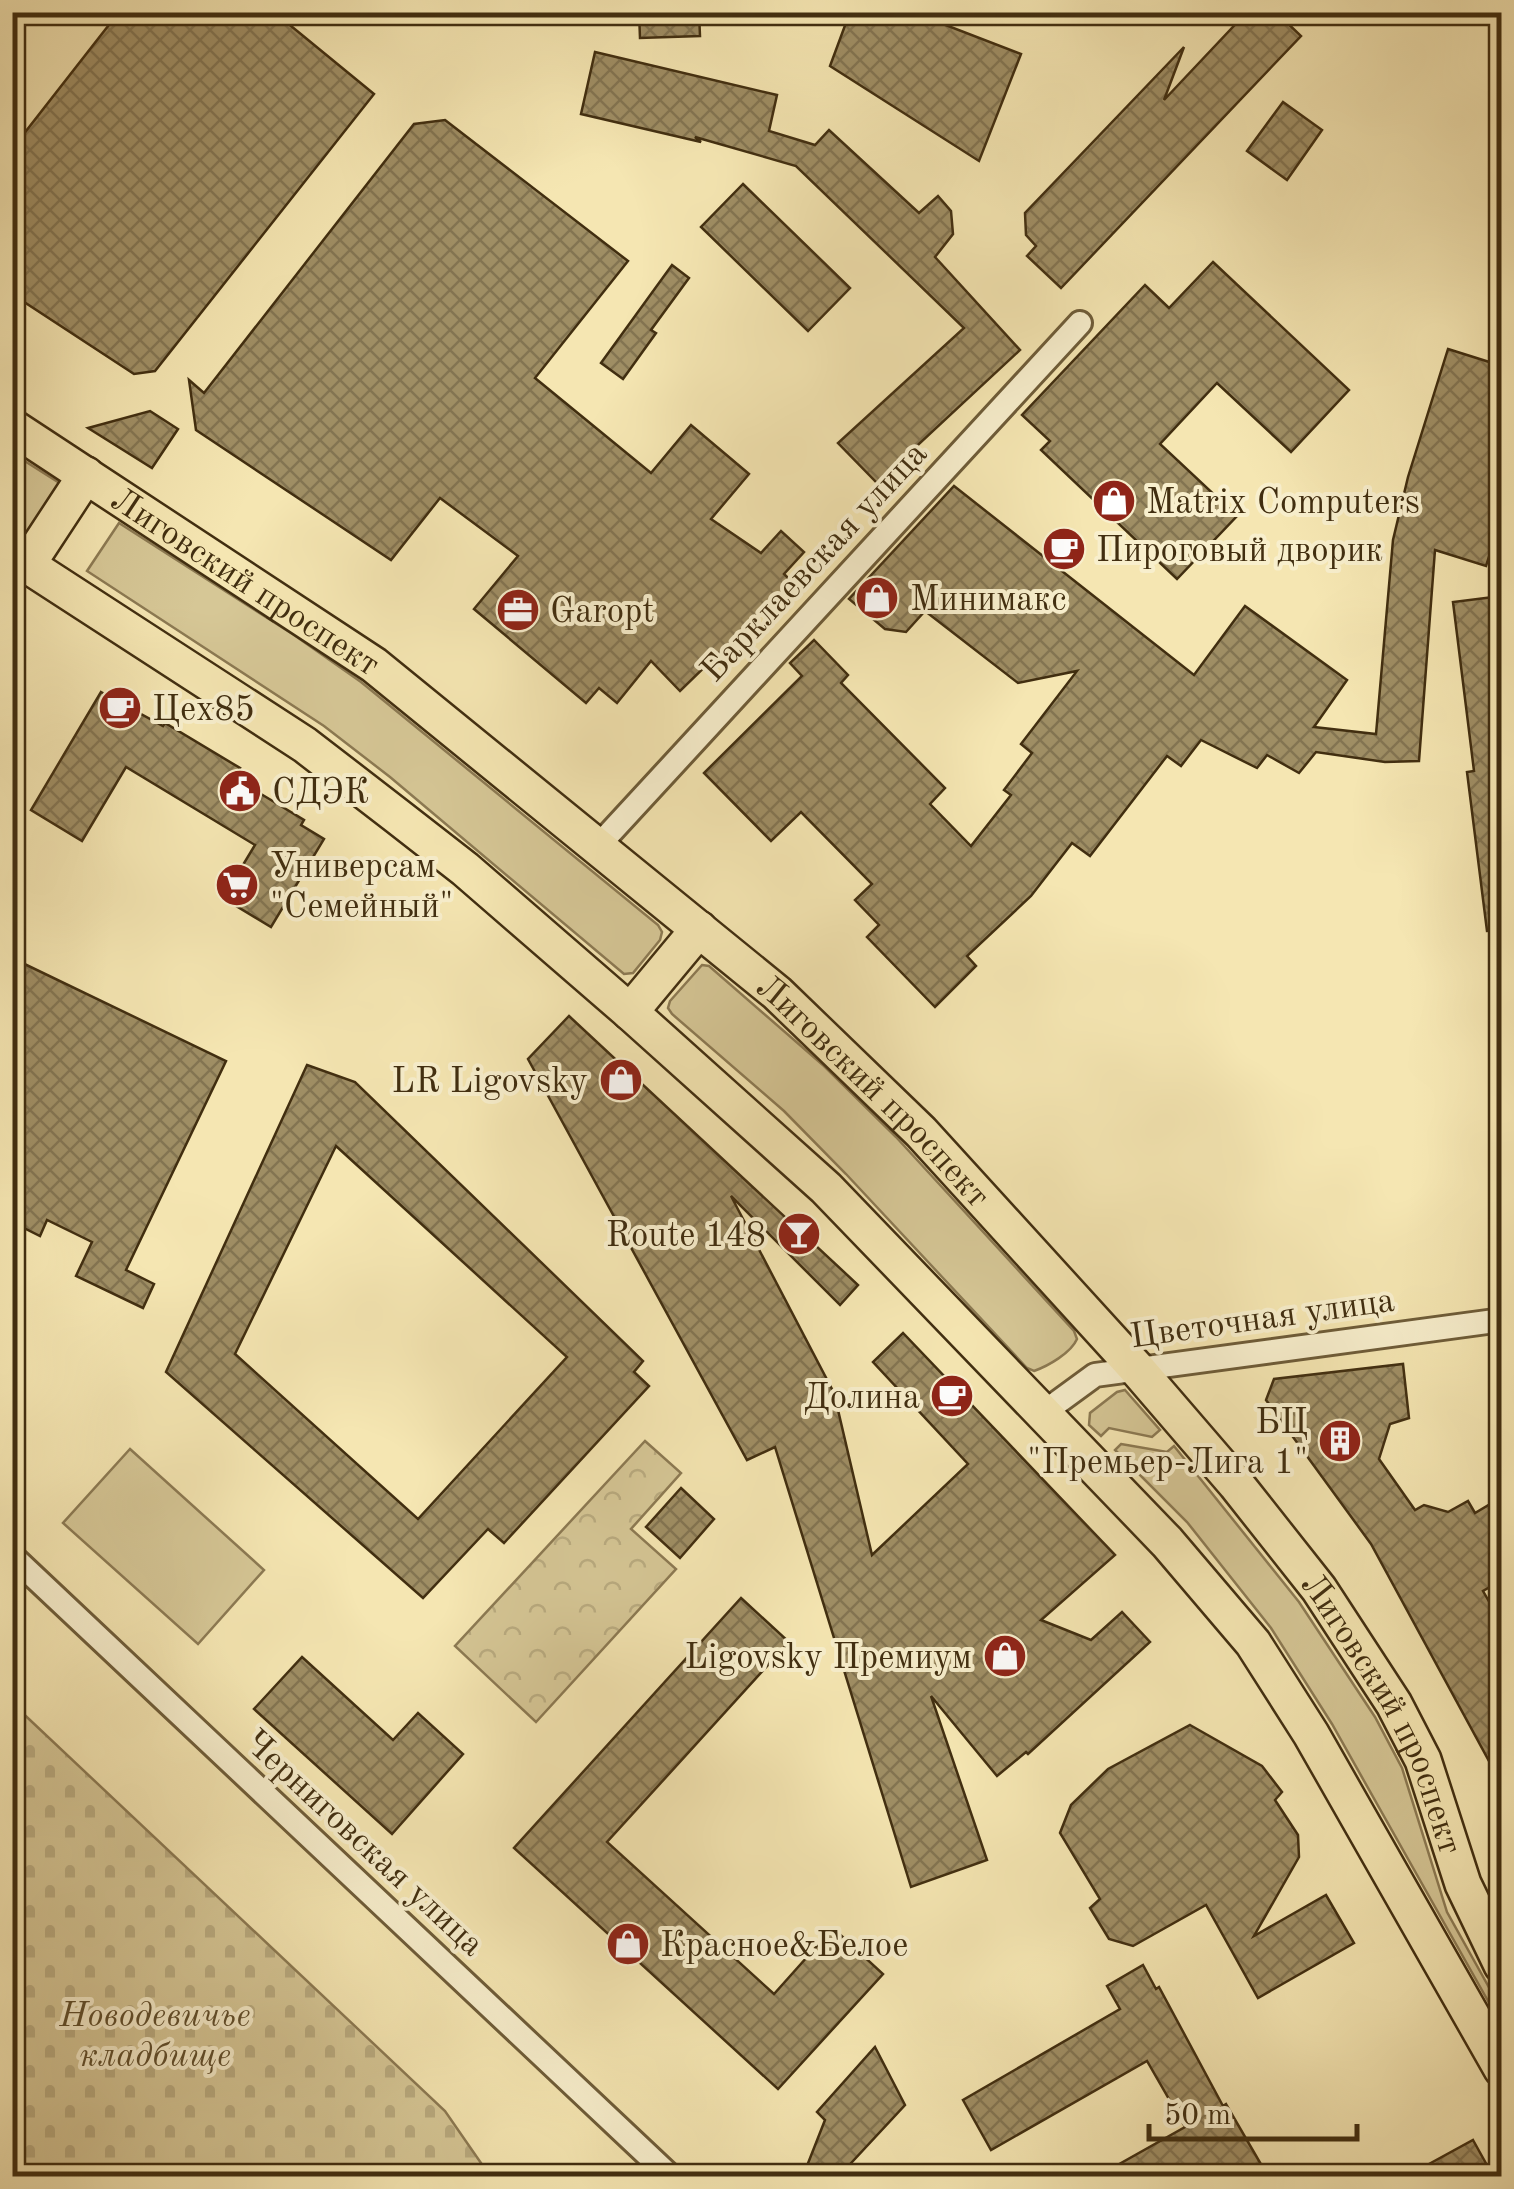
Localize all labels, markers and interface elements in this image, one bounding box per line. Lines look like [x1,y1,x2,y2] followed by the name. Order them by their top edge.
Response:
[695,436,934,689] street label: Барклаевская улица
[1091,478,1137,524] shop icon: Matrix Computers
[104,482,385,684] street label: Лиговский проспект
[1146,486,1420,521] place label: Matrix Computers
[1041,526,1087,572] cafe icon: Пироговый дворик
[1096,534,1383,569] place label: Пироговый дворик
[854,575,900,621] shop icon: Минимакс
[910,583,1066,618] place label: Минимакс
[495,587,541,633] office icon: Garopt
[550,595,655,630] place label: Garopt
[97,685,143,731] cafe icon: Цех85
[152,693,255,728] place label: Цех85
[217,768,263,814] public building icon: СДЭК
[272,776,369,811] place label: СДЭК
[270,850,453,925] place label: Универсам "Семейный"
[214,862,260,908] supermarket icon: Универсам "Семейный"
[749,969,995,1215] street label: Лиговский проспект
[598,1057,644,1103] shop icon: LR Ligovsky
[392,1065,588,1100] place label: LR Ligovsky
[776,1211,822,1257] bar icon: Route 148
[606,1219,766,1254] place label: Route 148
[1128,1284,1397,1355] street label: Цветочная улица
[929,1373,975,1419] cafe icon: Долина
[804,1381,920,1416] place label: Долина
[1027,1406,1308,1481] place label: БЦ "Премьер-Лига 1"
[1317,1418,1363,1464] building icon: БЦ "Премьер-Лига 1"
[1293,1567,1467,1859] street label: Лиговский проспект
[982,1633,1028,1679] shop icon: Ligovsky Премиум
[685,1641,972,1676] place label: Ligovsky Премиум
[237,1724,490,1963] street label: Черниговская улица
[605,1921,651,1967] shop icon: Красное&Белое
[660,1929,908,1964] place label: Красное&Белое
[58,1999,251,2074] park label: Новодевичье кладбище
[1149,2079,1356,2141] scale bar
[1164,2101,1231,2131] text: 50 m

